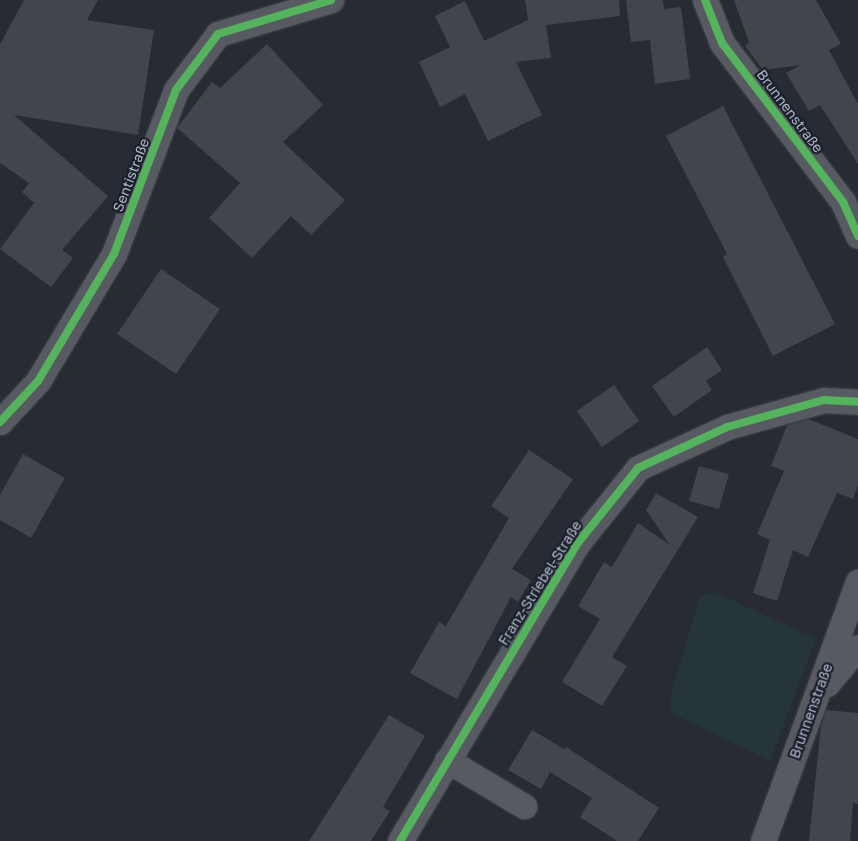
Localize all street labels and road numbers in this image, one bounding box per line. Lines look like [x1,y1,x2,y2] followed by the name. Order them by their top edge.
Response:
[753,66,827,156] street label: Brunnenstraße
[109,136,153,214] street label: Sentistraße
[495,518,585,648] street label: Franz-Striebel-Straße
[786,661,836,761] street label: Brunnenstraße

